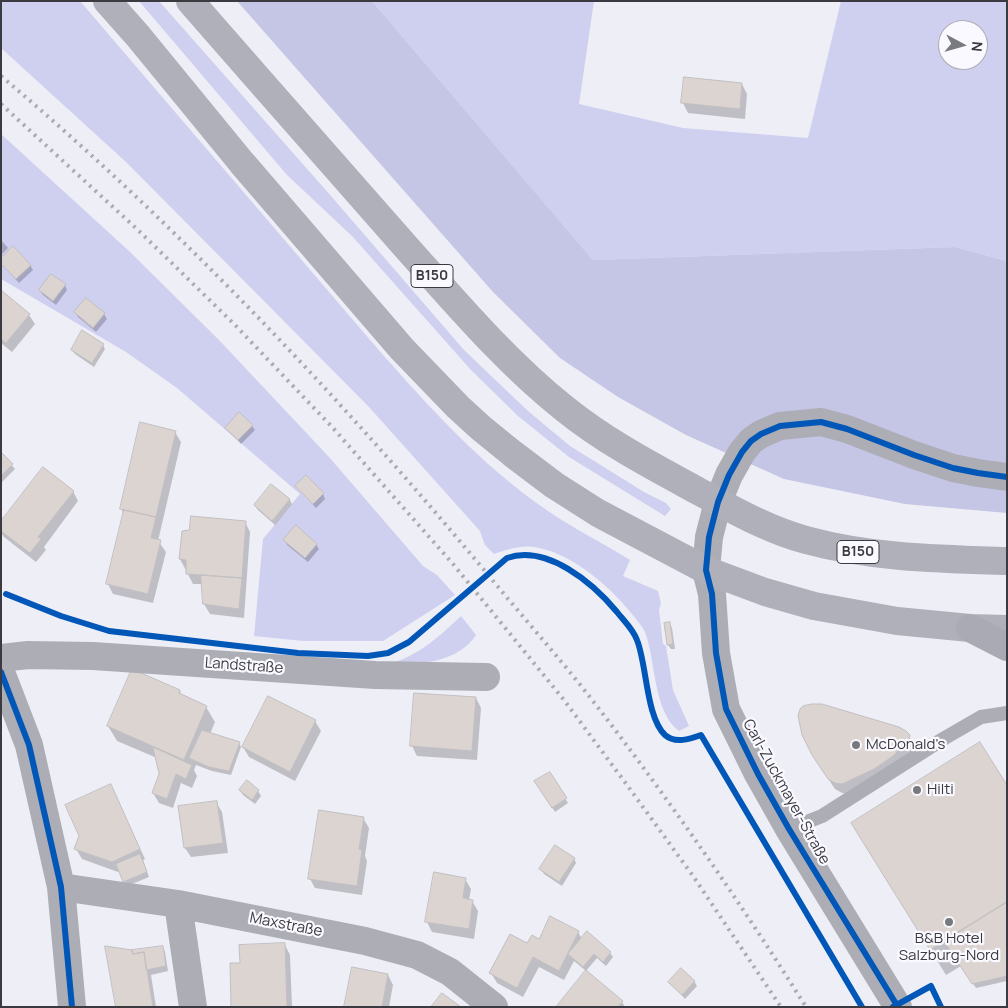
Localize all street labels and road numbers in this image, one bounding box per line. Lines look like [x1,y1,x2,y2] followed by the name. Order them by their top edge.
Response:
[411,264,453,288] road number: B150
[837,540,879,564] road number: B150
[204,654,284,678] street label: Landstraße
[739,716,833,868] street label: Carl-Zuckmayer-Straße
[248,909,324,941] street label: Maxstraße

